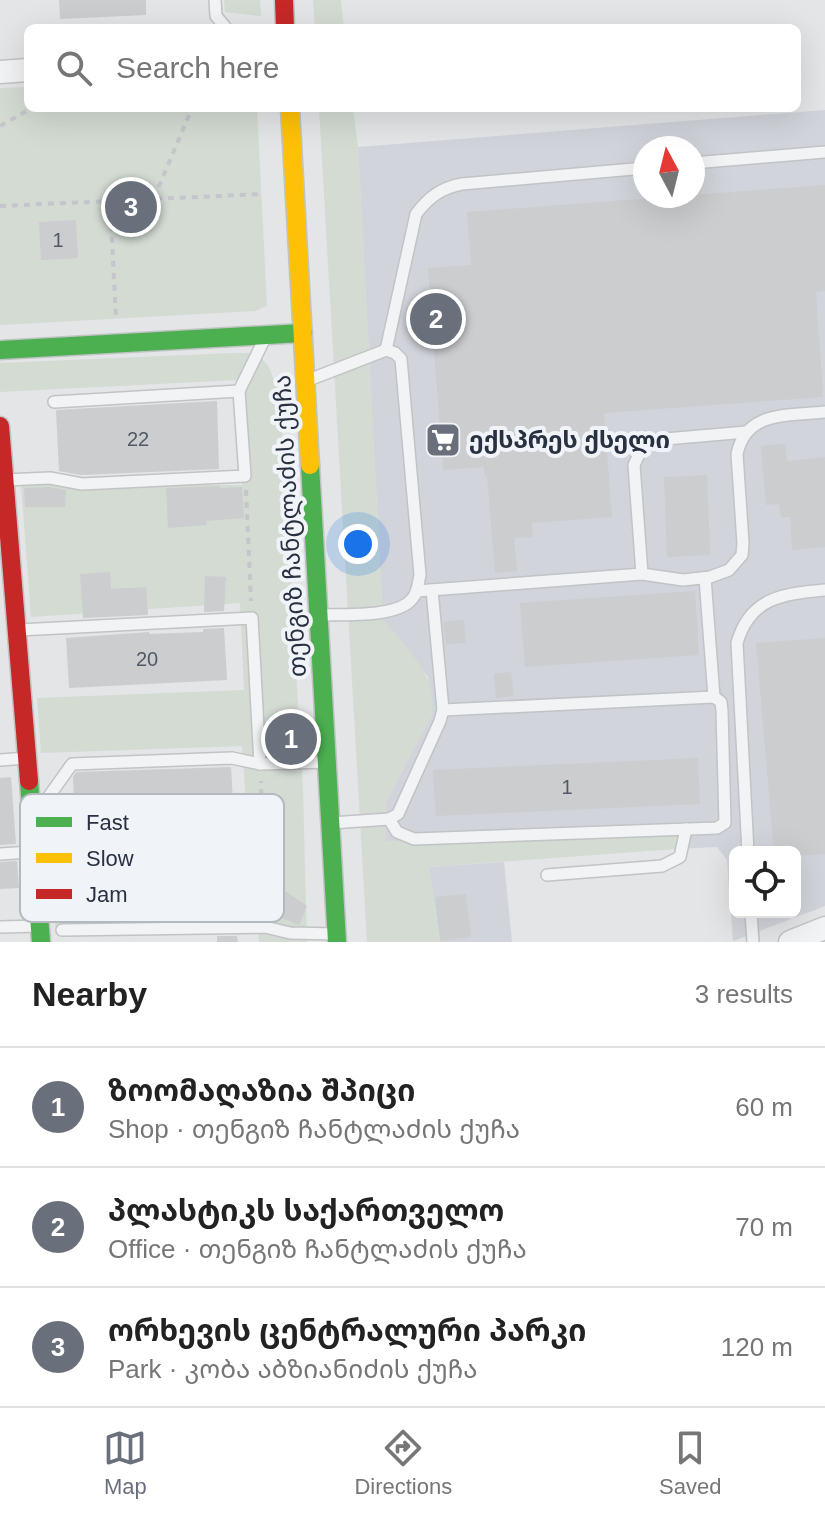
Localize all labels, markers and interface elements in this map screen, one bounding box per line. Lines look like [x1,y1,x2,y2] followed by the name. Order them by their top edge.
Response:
[24,24,801,112] search box
[52,46,96,90] icon: search
[116,51,279,84] text: Search here
[633,136,705,208] north arrow
[105,177,157,237] pin: 3
[52,229,64,251] house number: 1
[410,289,462,349] pin: 2
[268,374,312,678] street label: თენგიზ ჩანტლაძის ქუჩა
[424,421,462,459] supermarket icon: ექსპრეს ქსელი
[469,426,670,454] place label: ექსპრეს ქსელი
[127,428,149,450] house number: 22
[338,524,378,564] your location
[136,648,158,670] house number: 20
[265,709,317,769] pin: 1
[561,776,573,798] house number: 1
[20,794,284,922] legend
[86,810,129,835] text: Fast
[86,846,134,871] text: Slow
[729,846,801,918] map controls
[729,846,801,918] button: locate
[86,882,128,907] text: Jam
[32,975,147,1013] text: Nearby
[695,979,793,1009] text: 3 results
[108,1074,415,1107] text: ზოომაღაზია შპიცი
[51,1092,65,1122] text: 1
[735,1092,793,1122] text: 60 m
[108,1114,520,1144] text: Shop · თენგიზ ჩანტლაძის ქუჩა
[108,1194,504,1227] text: პლასტიკს საქართველო
[51,1212,65,1242] text: 2
[735,1212,793,1242] text: 70 m
[108,1234,527,1264] text: Office · თენგიზ ჩანტლაძის ქუჩა
[108,1314,587,1347] text: ორხევის ცენტრალური პარკი
[51,1332,65,1362] text: 3
[721,1332,793,1362] text: 120 m
[108,1354,478,1384] text: Park · კობა აბზიანიძის ქუჩა
[103,1426,147,1500] tab: Map
[354,1426,452,1500] tab: Directions
[659,1426,722,1500] tab: Saved

